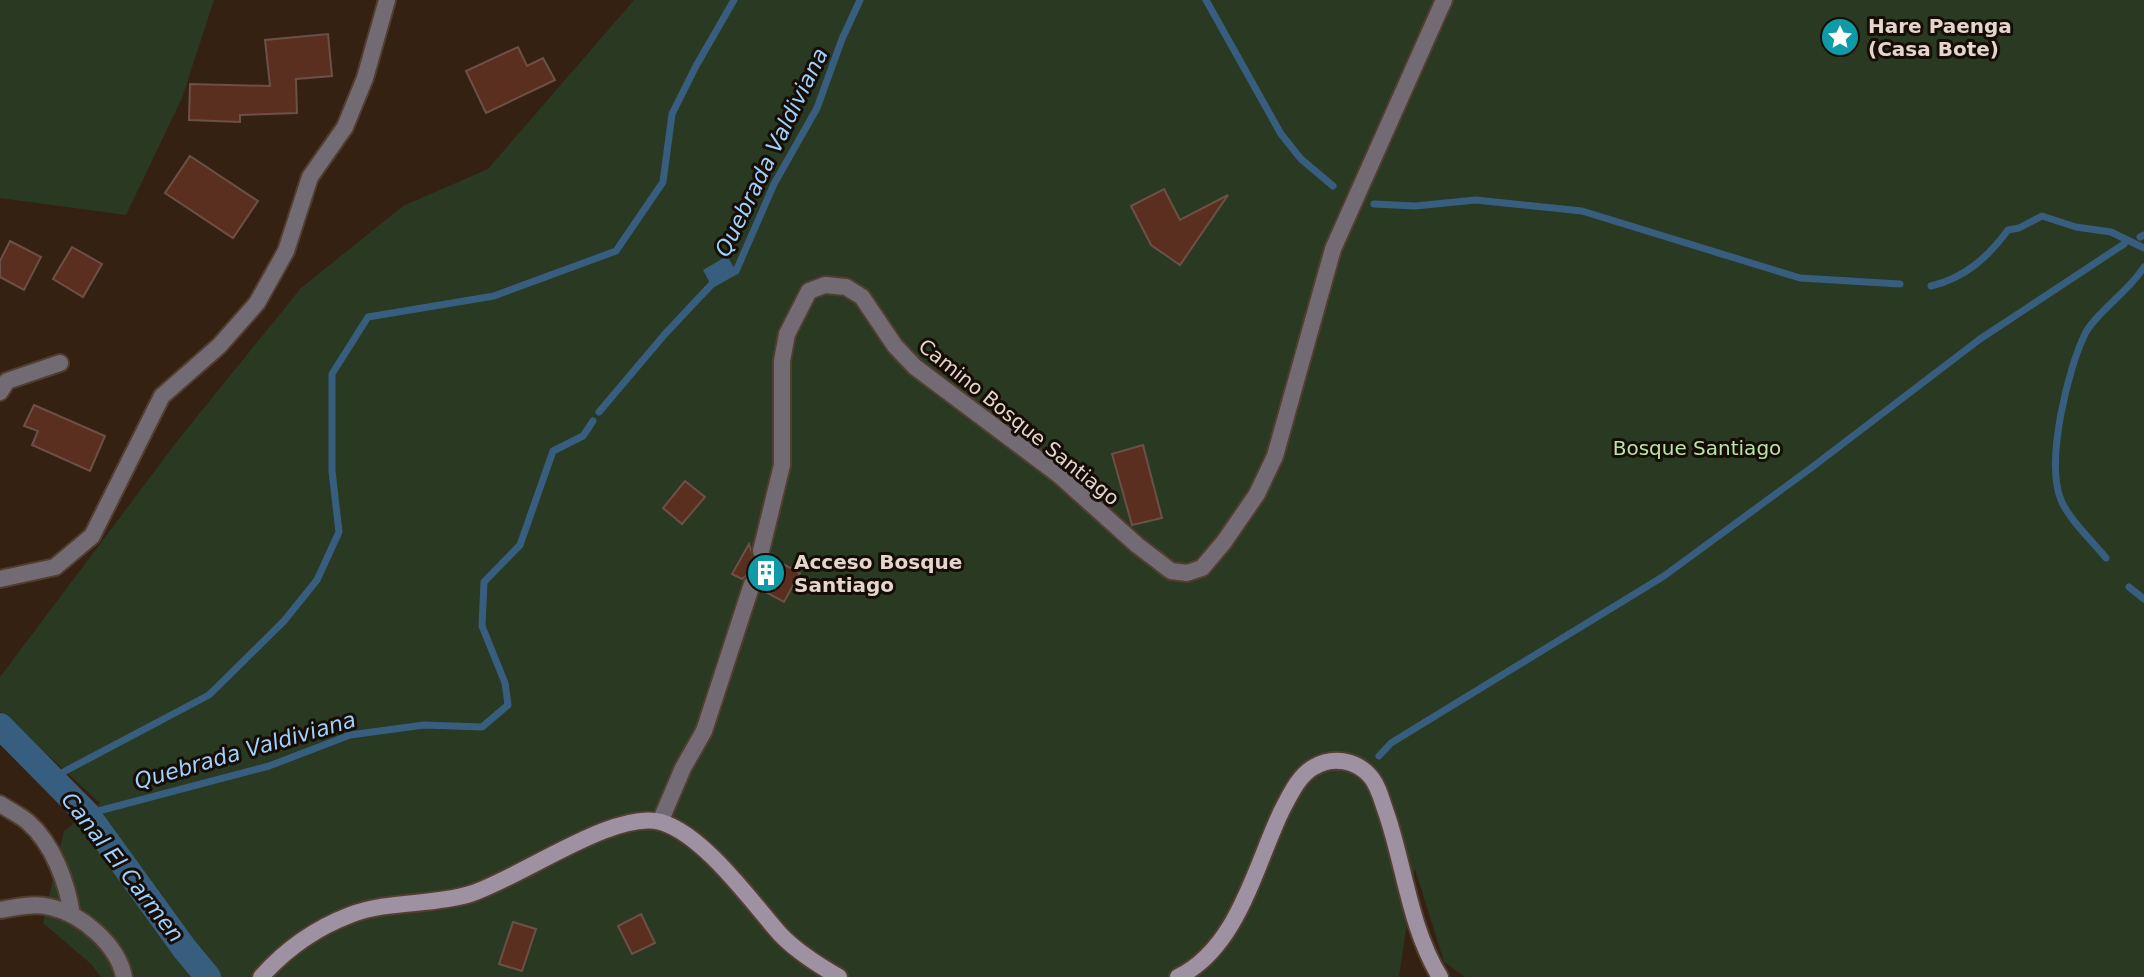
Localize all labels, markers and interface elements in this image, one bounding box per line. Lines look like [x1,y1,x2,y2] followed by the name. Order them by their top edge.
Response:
[1868,14,2012,61] place label: Hare Paenga (Casa Bote)
[1819,16,1861,58] place icon: Hare Paenga (Casa Bote)
[710,44,833,261] water label: Quebrada Valdiviana
[914,334,1124,510] street label: Camino Bosque Santiago
[1613,436,1781,460] park label: Bosque Santiago
[794,550,962,597] place label: Acceso Bosque Santiago
[745,552,787,594] building icon: Acceso Bosque Santiago
[132,707,359,794] water label: Quebrada Valdiviana
[56,787,189,947] water label: Canal El Carmen

